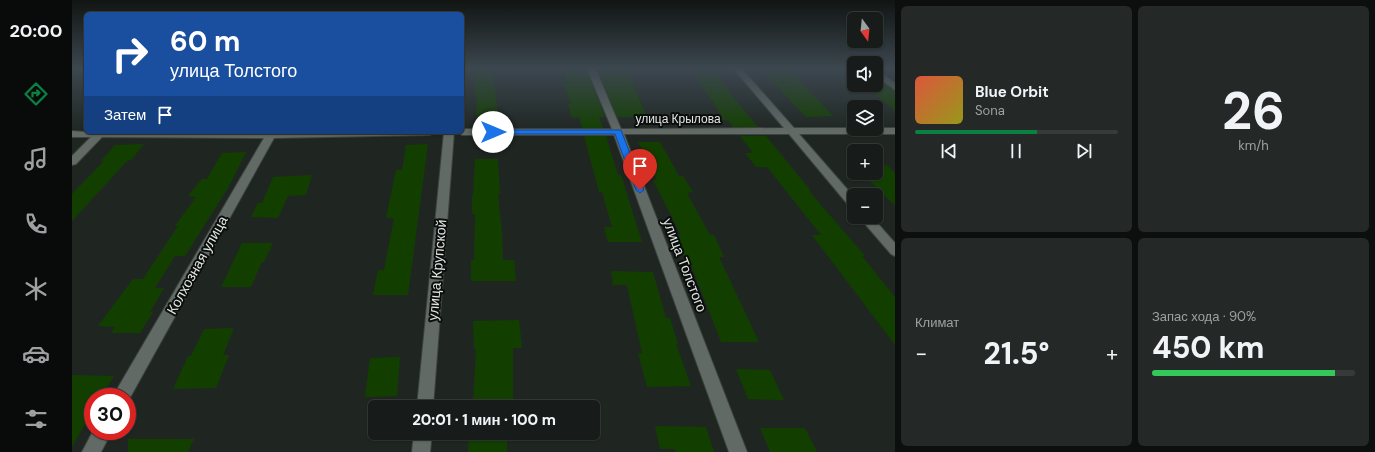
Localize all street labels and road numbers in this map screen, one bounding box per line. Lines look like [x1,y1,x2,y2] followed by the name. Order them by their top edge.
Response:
[635,111,721,127] street label: улица Крылова
[162,212,232,317] street label: Колхозная улица
[659,216,711,315] street label: улица Толстого
[424,219,450,321] street label: улица Крупской

